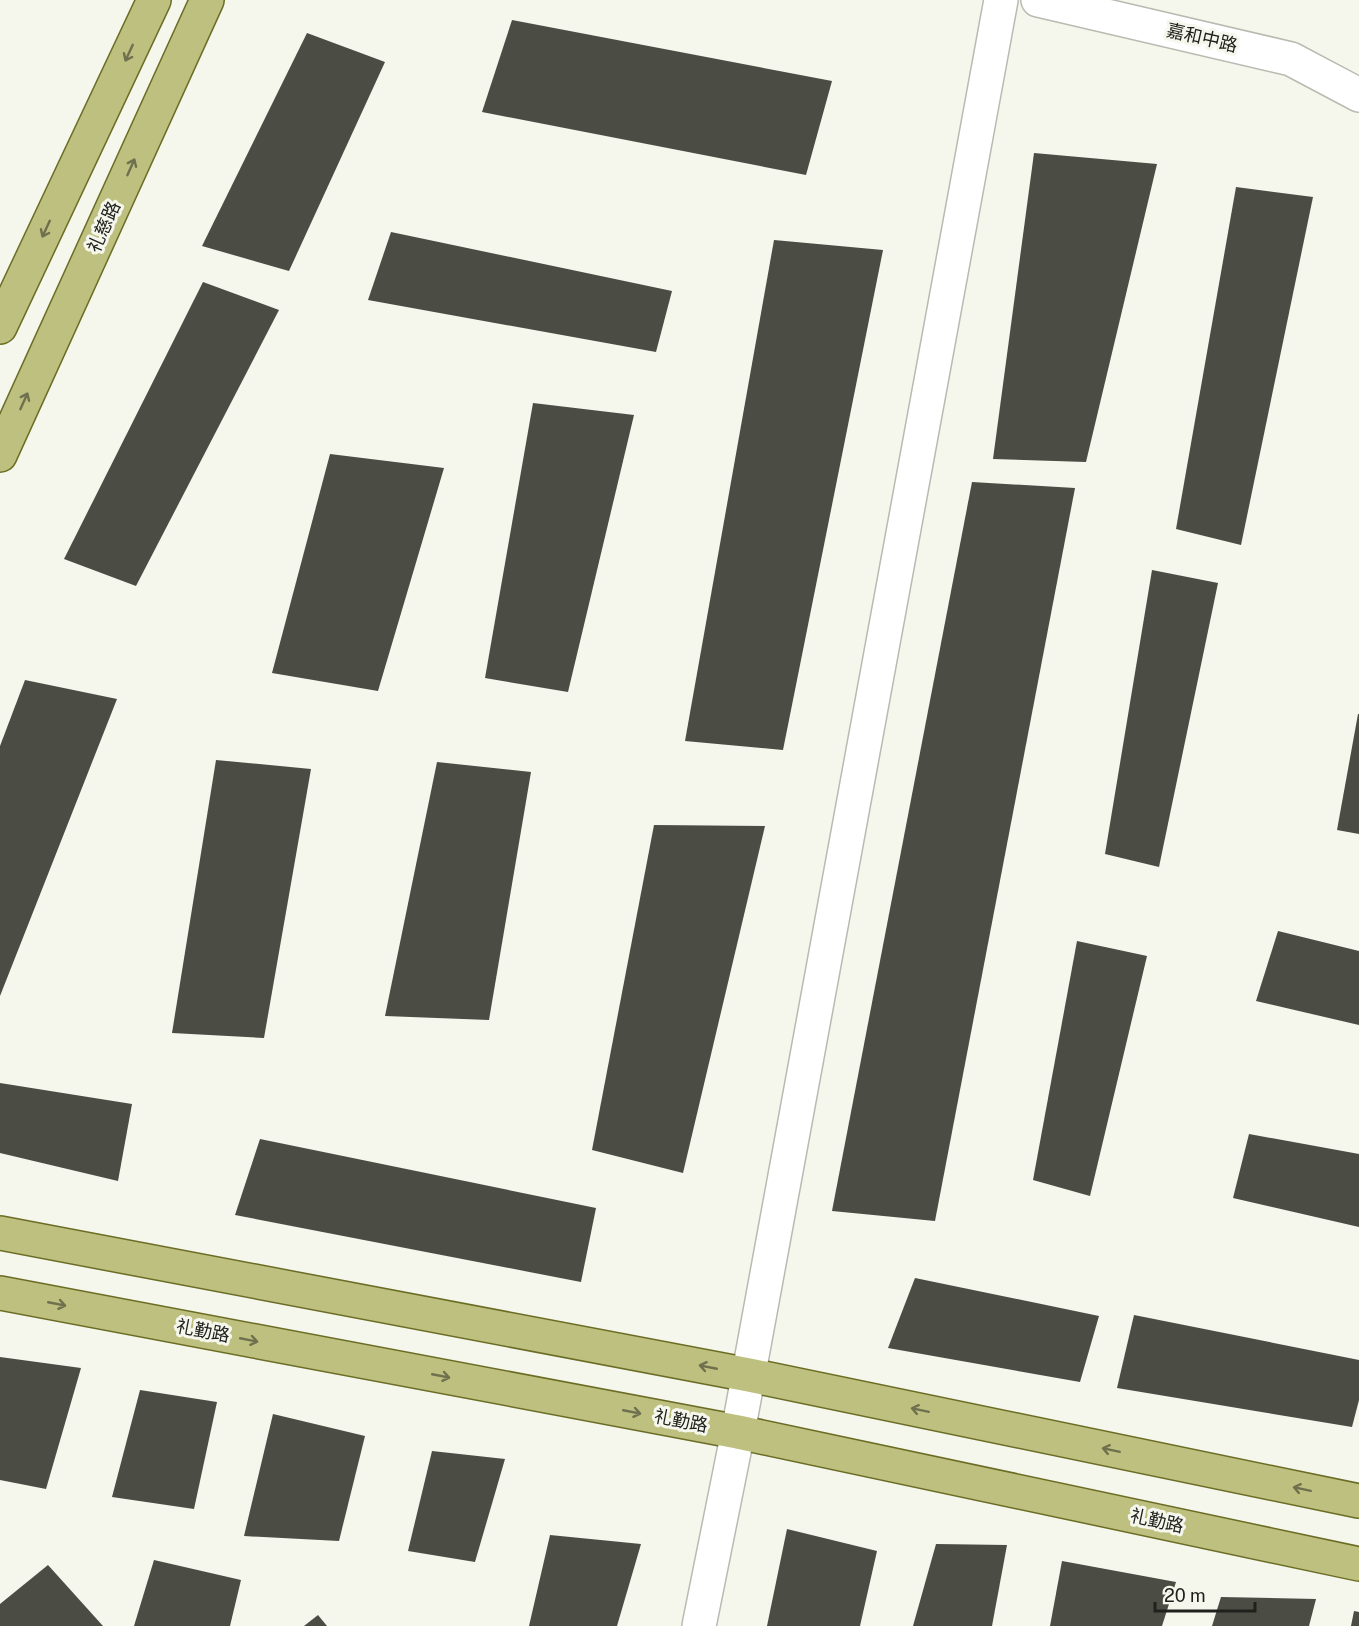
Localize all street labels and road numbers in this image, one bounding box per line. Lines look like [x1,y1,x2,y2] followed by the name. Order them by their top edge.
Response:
[1165,19,1240,56] street label: 嘉和中路
[83,198,124,256] street label: 礼慈路
[175,1315,232,1346] street label: 礼勤路
[653,1405,710,1436] street label: 礼勤路
[1129,1505,1186,1536] street label: 礼勤路

